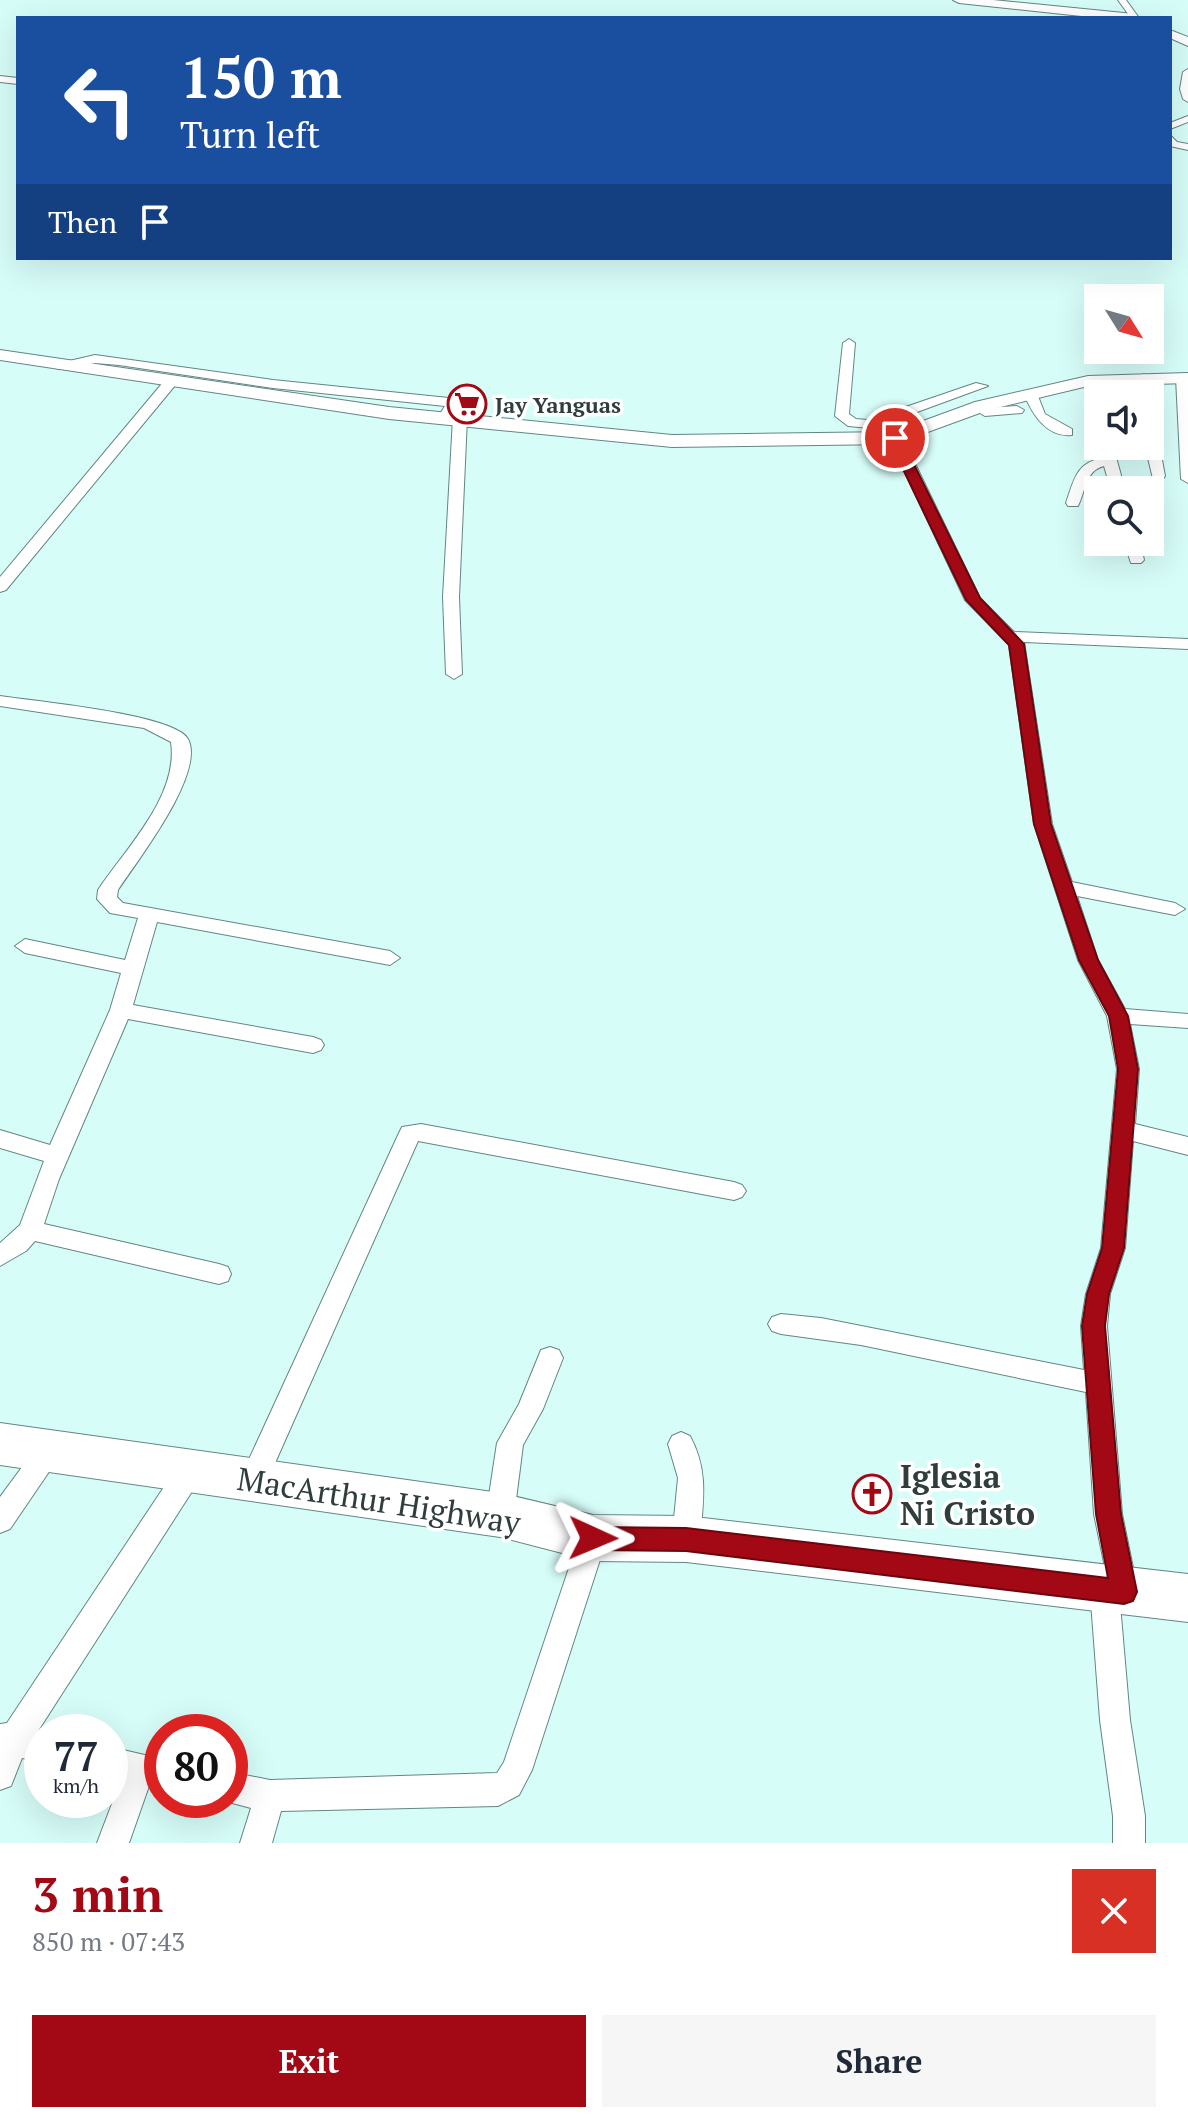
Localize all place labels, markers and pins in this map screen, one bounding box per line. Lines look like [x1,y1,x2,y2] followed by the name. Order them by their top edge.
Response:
[446,383,488,425] supermarket icon: Jay Yanguas
[495,390,621,419] place label: Jay Yanguas
[861,404,929,472] pin
[900,1455,1035,1534] place label: Iglesia Ni Cristo
[851,1473,893,1515] church icon: Iglesia Ni Cristo

